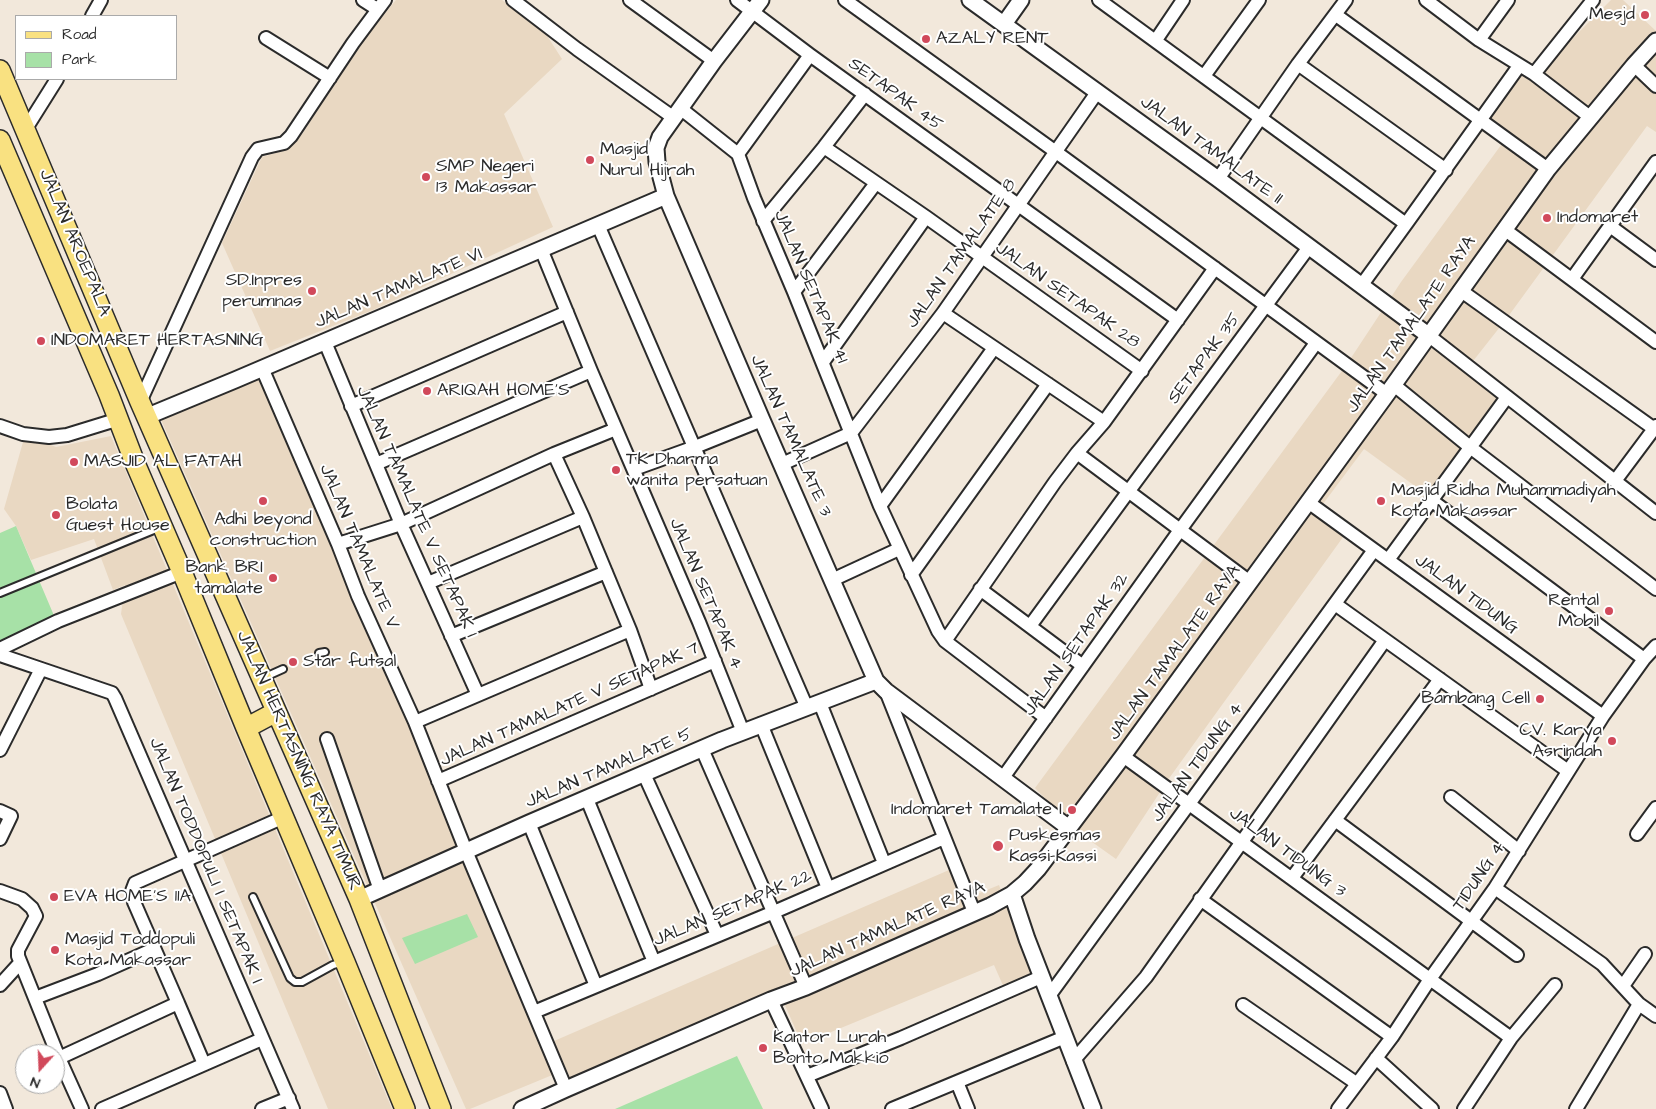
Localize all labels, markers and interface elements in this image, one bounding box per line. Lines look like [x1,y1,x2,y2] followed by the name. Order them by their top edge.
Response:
[1589,4,1635,26] place label: Mesjd
[1639,9,1651,21] marker: Mesjd
[15,15,178,80] legend
[62,24,96,45] text: Road
[936,28,1048,50] place label: AZALY RENT
[920,33,932,45] marker: AZALY RENT
[62,49,97,70] text: Park
[844,54,946,136] street label: SETAPAK 45
[1135,92,1287,210] street label: JALAN TAMALATE II
[600,139,694,182] place label: Masjid Nurul Hijrah
[584,154,596,166] marker: Masjid Nurul Hijrah
[436,156,536,198] place label: SMP Negeri 13 Makassar
[33,166,115,320] street label: JALAN AROEPALA
[420,171,432,183] marker: SMP Negeri 13 Makassar
[902,175,1022,333] street label: JALAN TAMALATE 8
[768,207,852,367] street label: JALAN SETAPAK 41
[1557,207,1638,229] place label: Indomaret
[1541,212,1553,224] marker: Indomaret
[1343,232,1481,418] street label: JALAN TAMALATE RAYA
[991,238,1143,354] street label: JALAN SETAPAK 28
[312,244,486,334] street label: JALAN TAMALATE VI
[222,270,302,312] place label: SD.Inpres perumnas
[306,285,318,297] marker: SD.Inpres perumnas
[1164,309,1246,409] street label: SETAPAK 35
[51,330,264,352] place label: INDOMARET HERTASNING
[35,335,47,347] marker: INDOMARET HERTASNING
[745,352,835,520] street label: JALAN TAMALATE 3
[437,380,570,402] place label: ARIQAH HOME'S
[351,383,481,641] street label: JALAN TAMALATE V SETAPAK 1
[421,385,433,397] marker: ARIQAH HOME'S
[626,449,768,492] place label: TK Dharma wanita persatuan
[84,451,242,473] place label: MASJID AL FATAH
[68,456,80,468] marker: MASJID AL FATAH
[313,461,403,633] street label: JALAN TAMALATE V
[610,464,622,476] marker: TK Dharma wanita persatuan
[1391,480,1616,522] place label: Masjid Ridha Muhammadiyah Kota Makassar
[66,494,170,536] place label: Bolata Guest House
[257,495,269,507] marker: Adhi beyond construction
[1375,495,1387,507] marker: Masjid Ridha Muhammadiyah Kota Makassar
[50,509,62,521] marker: Bolata Guest House
[210,509,316,552] place label: Adhi beyond construction
[663,515,747,673] street label: JALAN SETAPAK 4
[1410,550,1522,640] street label: JALAN TIDUNG
[185,557,263,600] place label: Bank BRI tamalate
[1104,561,1246,745] street label: JALAN TAMALATE RAYA
[1020,570,1134,720] street label: JALAN SETAPAK 32
[267,572,279,584] marker: Bank BRI tamalate
[1548,590,1599,632] place label: Rental Mobil
[1603,605,1615,617] marker: Rental Mobil
[231,628,365,894] street label: JALAN HERTASNING RAYA TIMUR
[437,638,703,772] street label: JALAN TAMALATE V SETAPAK 7
[303,651,396,673] place label: Star futsal
[287,656,299,668] marker: Star futsal
[1421,688,1530,710] place label: Bambang Cell
[1534,693,1546,705] marker: Bambang Cell
[1147,699,1249,827] street label: JALAN TIDUNG 4
[1519,720,1602,762] place label: CV. Karya Asrindah
[523,724,695,814] street label: JALAN TAMALATE 5
[143,735,267,987] street label: JALAN TODDOPULI I SETAPAK I
[1606,735,1618,747] marker: CV. Karya Asrindah
[891,799,1062,821] place label: Indomaret Tamalate I
[1224,803,1350,903] street label: JALAN TIDUNG 3
[1066,804,1078,816] marker: Indomaret Tamalate I
[1009,825,1101,868] place label: Puskesmas Kassi-Kassi
[1449,838,1511,916] street label: TIDUNG 4
[991,839,1005,853] marker: Puskesmas Kassi-Kassi
[650,866,816,952] street label: JALAN SETAPAK 22
[787,877,989,983] street label: JALAN TAMALATE RAYA
[64,886,191,908] place label: EVA HOME'S 11A
[48,891,60,903] marker: EVA HOME'S 11A
[65,929,195,972] place label: Masjid Toddopuli Kota Makassar
[49,944,61,956] marker: Masjid Toddopuli Kota Makassar
[773,1027,889,1070] place label: Kantor Lurah Bonto Makkio
[757,1042,769,1054] marker: Kantor Lurah Bonto Makkio
[15,1044,65,1094] north arrow
[28,1071,43,1093] text: N

